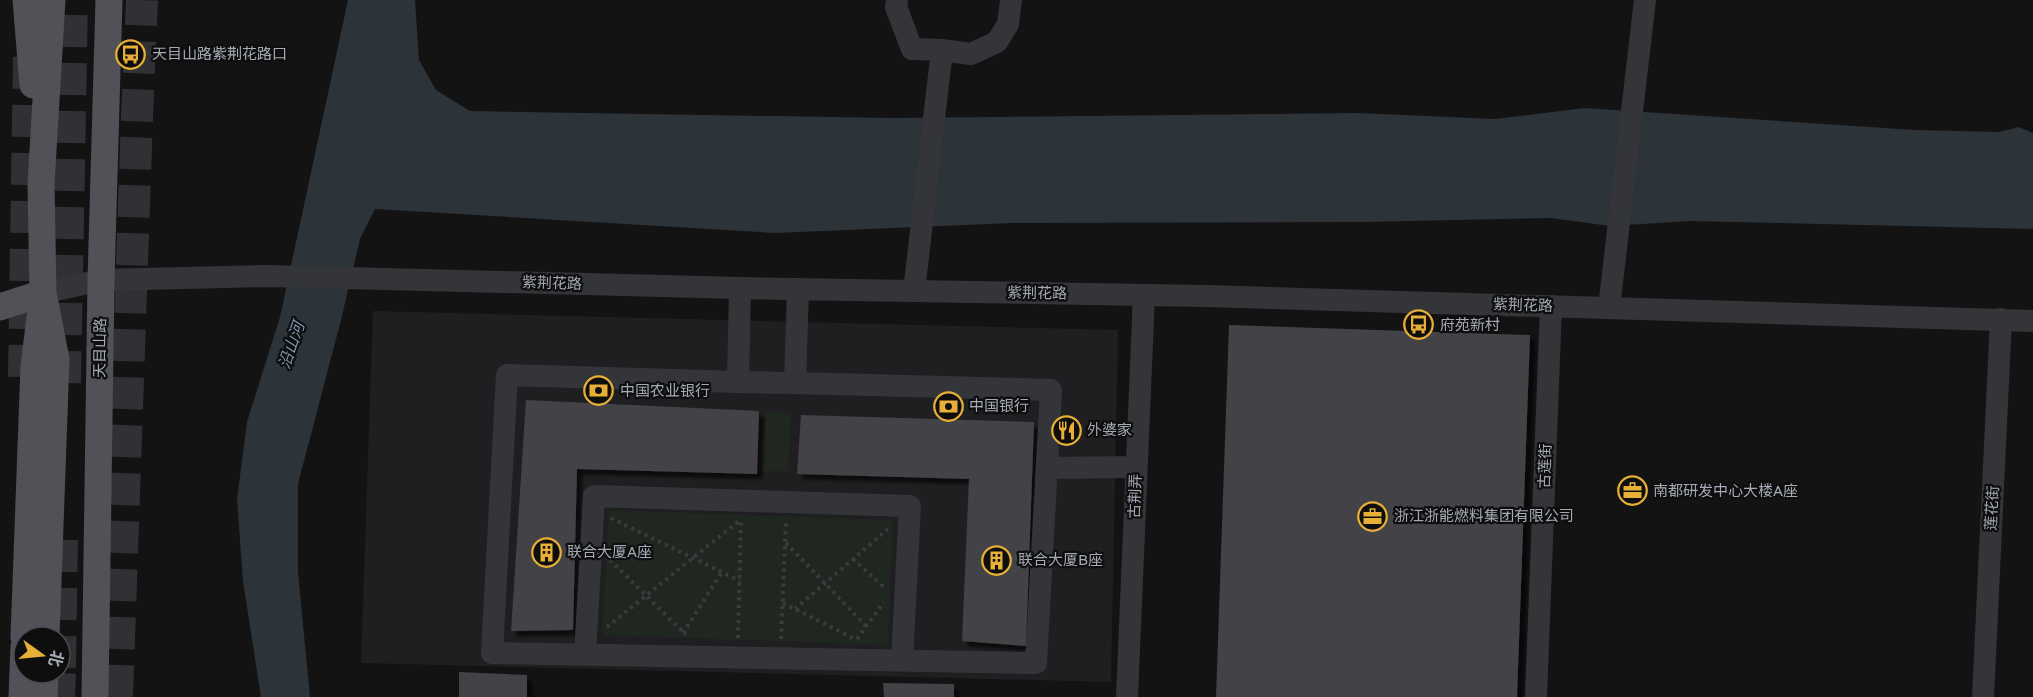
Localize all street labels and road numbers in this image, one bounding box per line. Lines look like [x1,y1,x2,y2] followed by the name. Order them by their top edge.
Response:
[522,272,582,292] street label: 紫荆花路
[1007,282,1067,302] street label: 紫荆花路
[1493,294,1553,314] street label: 紫荆花路
[89,318,109,378] street label: 天目山路
[1534,443,1554,489] street label: 古莲街
[1124,473,1144,519] street label: 古荆弄
[1981,485,2001,531] street label: 莲花街

